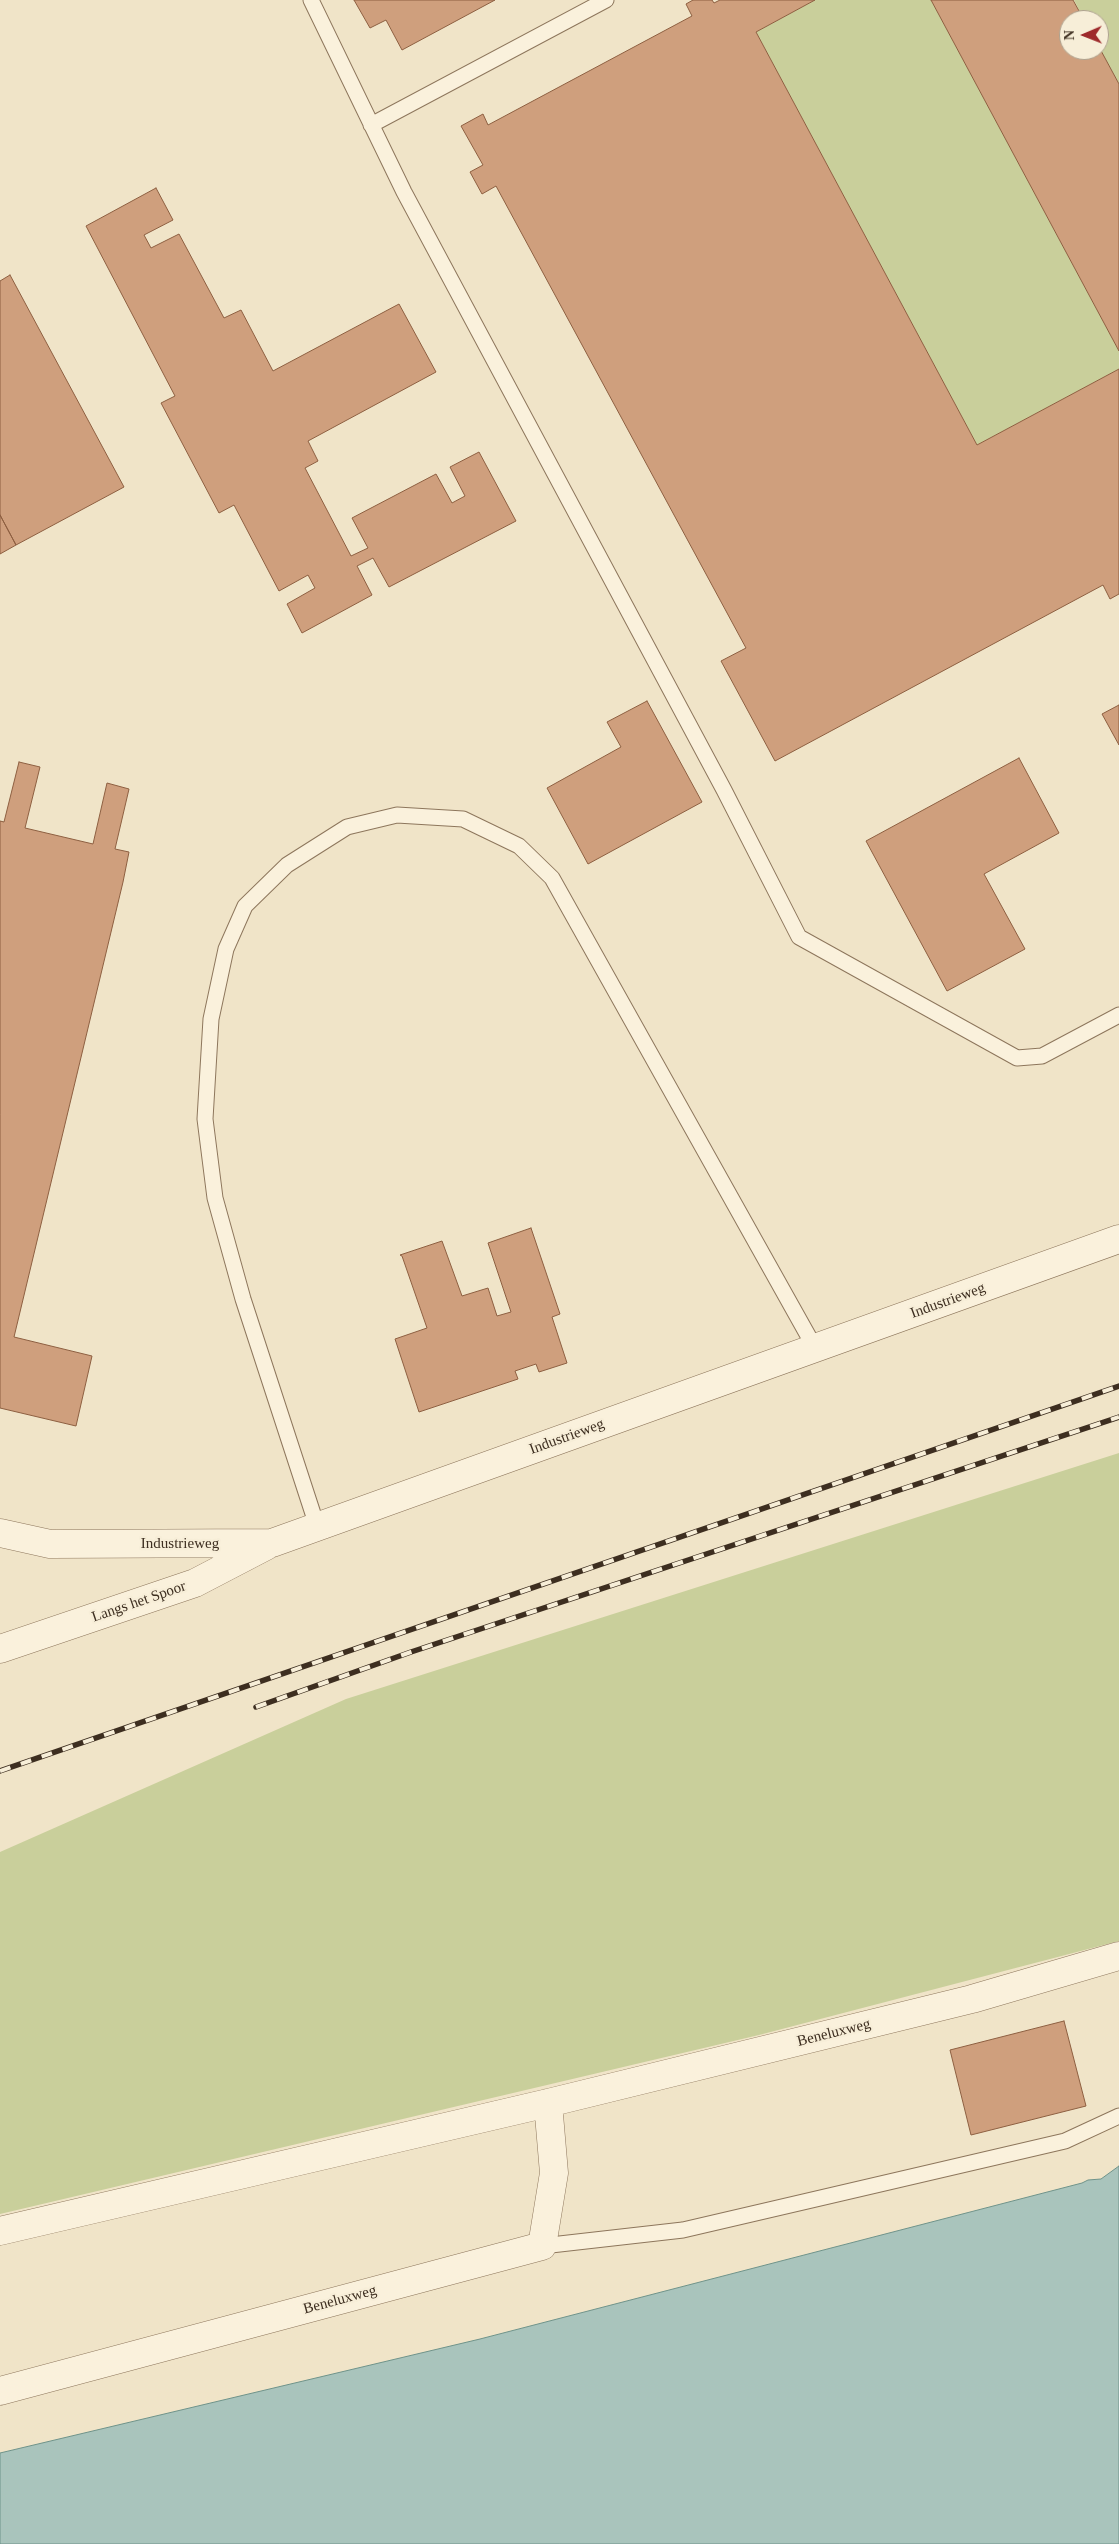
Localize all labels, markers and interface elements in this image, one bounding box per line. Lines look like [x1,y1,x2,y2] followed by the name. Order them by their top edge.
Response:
[1059,10,1109,60] north arrow
[1062,30,1077,40] text: N
[908,1279,988,1323] street label: Industrieweg
[527,1415,607,1459] street label: Industrieweg
[141,1535,219,1553] street label: Industrieweg
[90,1577,188,1627] street label: Langs het Spoor
[795,2015,873,2051] street label: Beneluxweg
[301,2282,379,2318] street label: Beneluxweg

